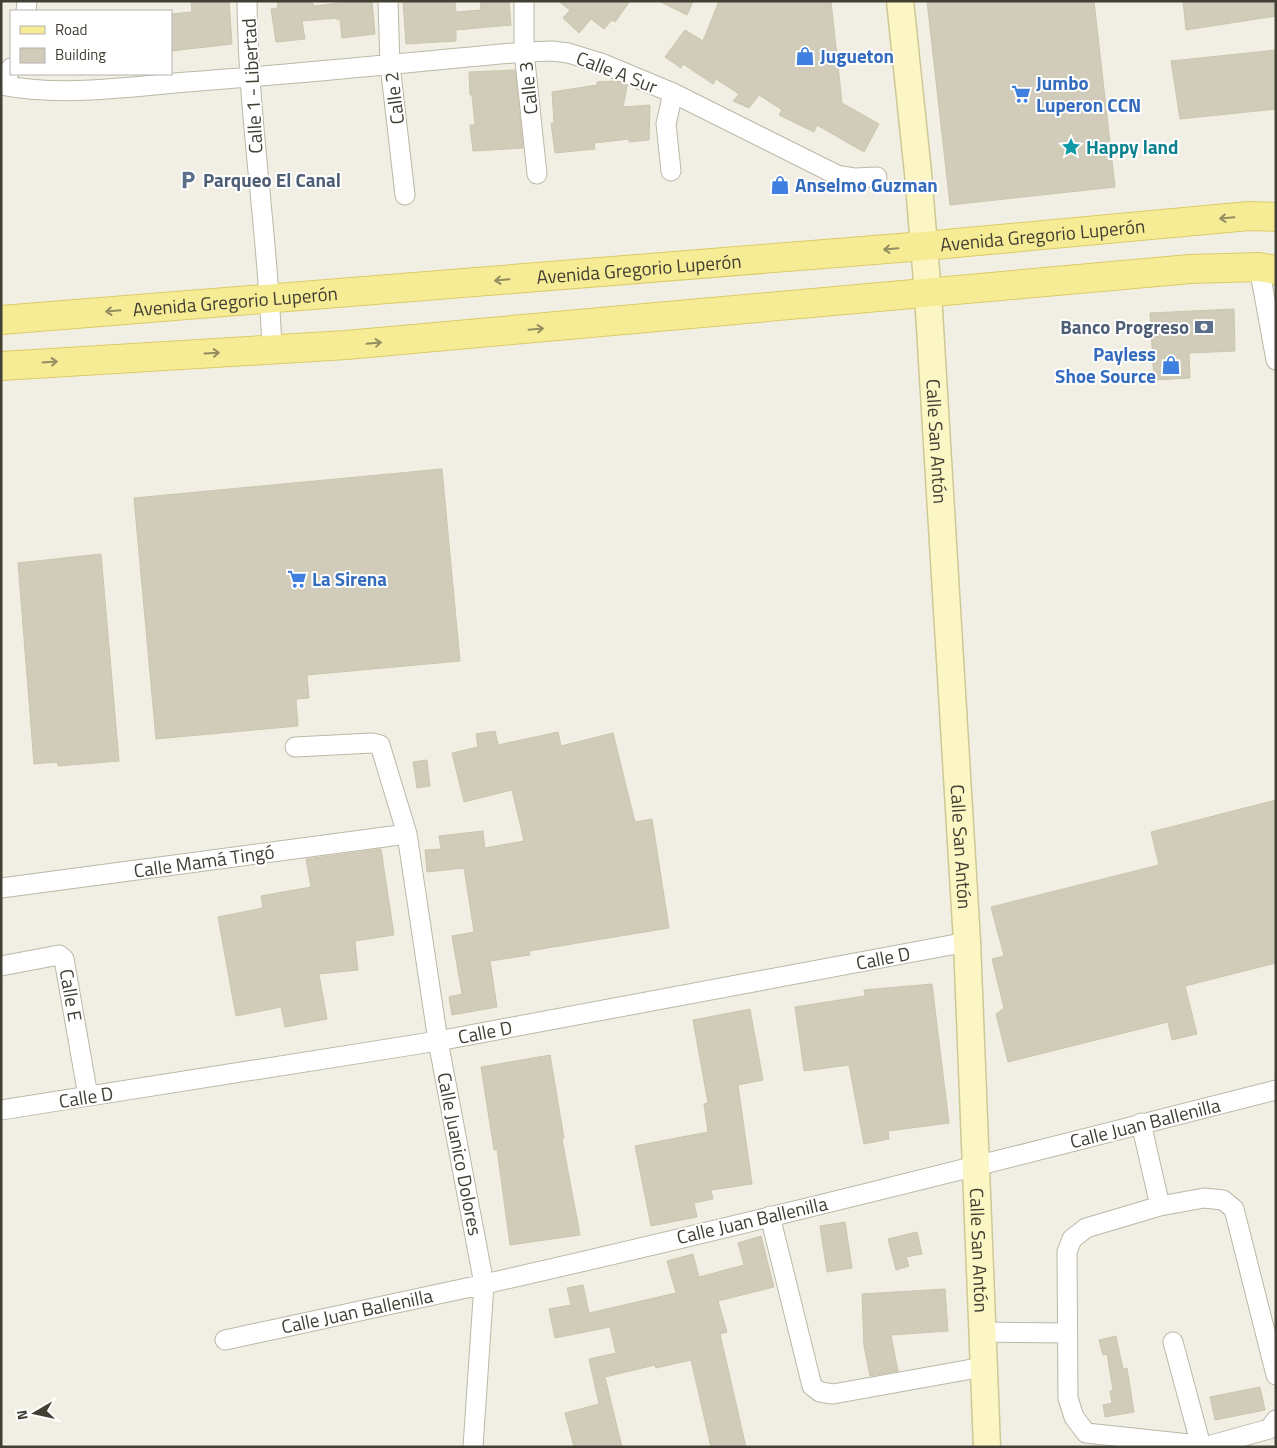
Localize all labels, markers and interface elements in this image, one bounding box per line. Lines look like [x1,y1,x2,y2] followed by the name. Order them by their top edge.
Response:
[10,10,172,75] legend
[55,18,87,41] text: Road
[233,18,270,154] street label: Calle 1 - Libertad
[820,41,894,70] place label: Jugueton
[55,43,106,66] text: Building
[572,43,662,100] street label: Calle A Sur
[794,45,816,67] shop icon: Jugueton
[510,60,545,116] street label: Calle 3
[1036,68,1141,119] place label: Jumbo Luperon CCN
[376,70,411,126] street label: Calle 2
[1010,83,1032,105] supermarket icon: Jumbo Luperon CCN
[1086,132,1179,161] place label: Happy land
[1060,136,1082,158] place icon: Happy land
[203,165,341,194] place label: Parqueo El Canal
[177,169,199,191] parking icon: Parqueo El Canal
[795,170,938,199] place label: Anselmo Guzman
[769,174,791,196] shop icon: Anselmo Guzman
[939,211,1146,258] street label: Avenida Gregorio Luperón
[1219,213,1235,223] one-way arrow
[883,244,899,253] one-way arrow
[535,246,743,291] street label: Avenida Gregorio Luperón
[495,275,511,285] one-way arrow
[132,278,339,323] street label: Avenida Gregorio Luperón
[106,306,122,316] one-way arrow
[1060,312,1189,341] place label: Banco Progreso
[1193,316,1215,338] bank icon: Banco Progreso
[528,324,544,334] one-way arrow
[366,338,382,348] one-way arrow
[1055,339,1156,390] place label: Payless Shoe Source
[204,348,220,357] one-way arrow
[1160,354,1182,376] shop icon: Payless Shoe Source
[42,357,58,367] one-way arrow
[919,378,956,505] street label: Calle San Antón
[312,564,387,593] place label: La Sirena
[286,568,308,590] supermarket icon: La Sirena
[944,783,980,910] street label: Calle San Antón
[132,836,276,885] street label: Calle Mamá Tingó
[853,938,913,977] street label: Calle D
[53,966,90,1023] street label: Calle E
[455,1012,515,1051] street label: Calle D
[430,1070,491,1238] street label: Calle Juanico Dolores
[57,1078,115,1115] street label: Calle D
[1067,1090,1224,1155] street label: Calle Juan Ballenilla
[963,1187,997,1313] street label: Calle San Antón
[674,1188,831,1251] street label: Calle Juan Ballenilla
[278,1280,436,1341] street label: Calle Juan Ballenilla
[10,1388,60,1438] north arrow
[11,1409,33,1422] text: N

